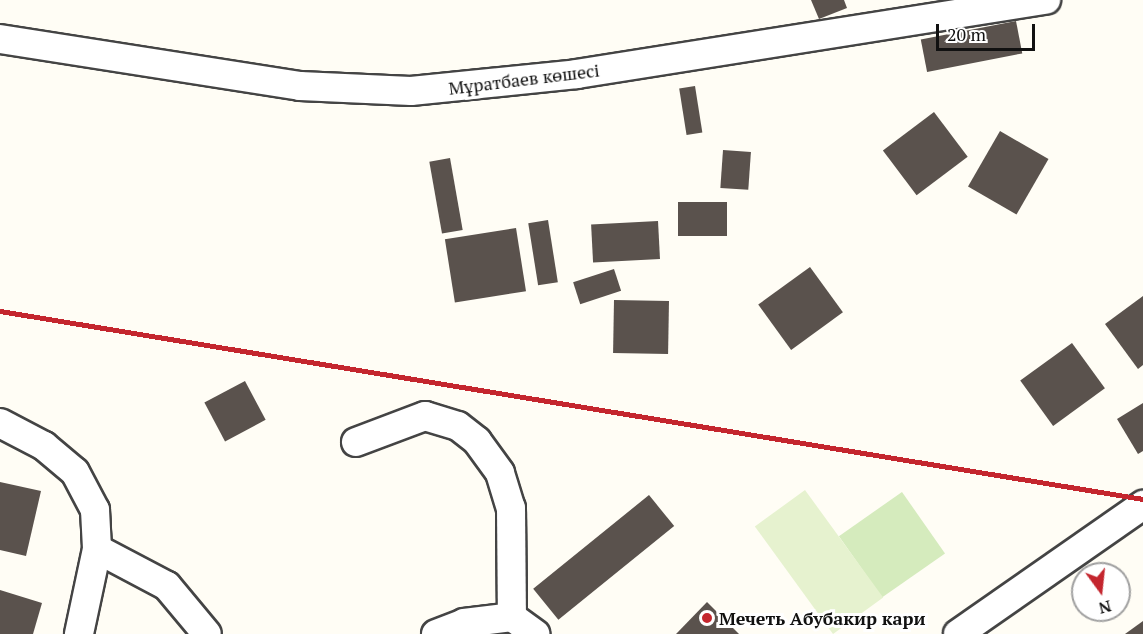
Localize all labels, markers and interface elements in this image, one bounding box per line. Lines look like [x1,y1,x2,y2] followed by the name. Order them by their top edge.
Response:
[939,12,1038,50] scale bar
[947,22,986,46] text: 20 m
[447,59,601,99] street label: Мұратбаев көшесі
[1071,562,1131,622] north arrow
[1096,595,1114,620] text: N
[719,607,926,629] place label: Мечеть Абубакир кари
[700,611,714,625] marker: Мечеть Абубакир кари

